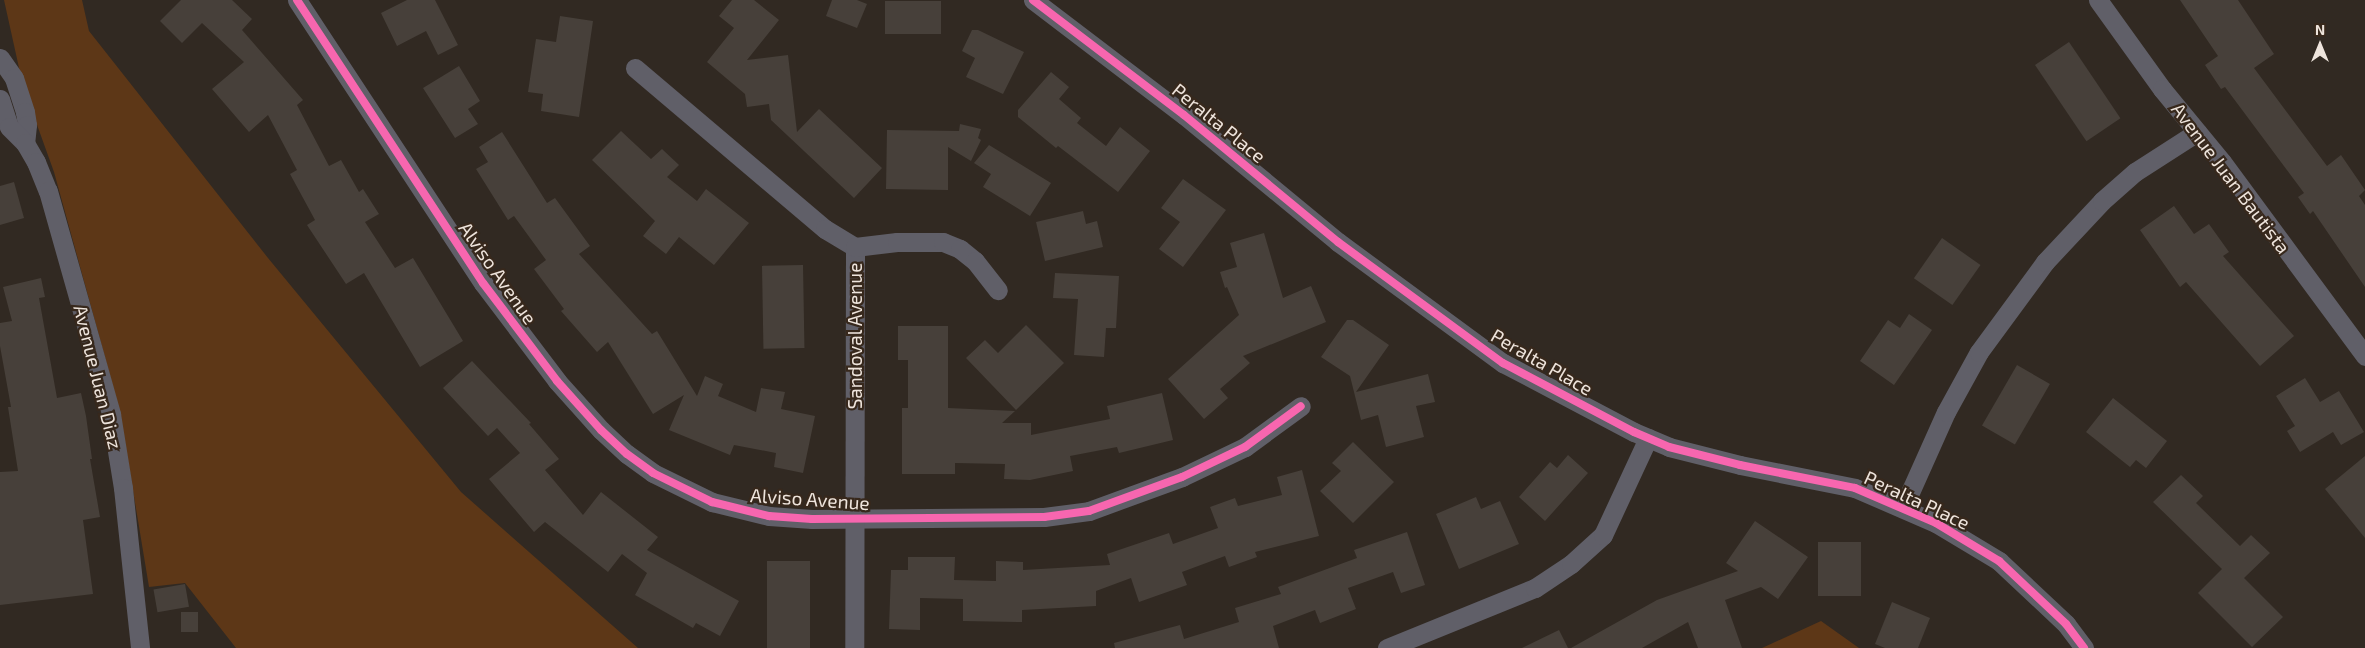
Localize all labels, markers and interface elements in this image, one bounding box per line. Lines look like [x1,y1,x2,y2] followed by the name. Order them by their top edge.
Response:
[2295,20,2345,70] north arrow
[2315,21,2325,38] text: N
[1168,78,1270,168] street label: Peralta Place
[2167,98,2295,258] street label: Avenue Juan Bautista
[454,217,542,329] street label: Alviso Avenue
[844,262,866,410] street label: Sandoval Avenue
[69,302,127,452] street label: Avenue Juan Diaz
[1487,324,1597,400] street label: Peralta Place
[1861,466,1973,534] street label: Peralta Place
[749,483,871,515] street label: Alviso Avenue

